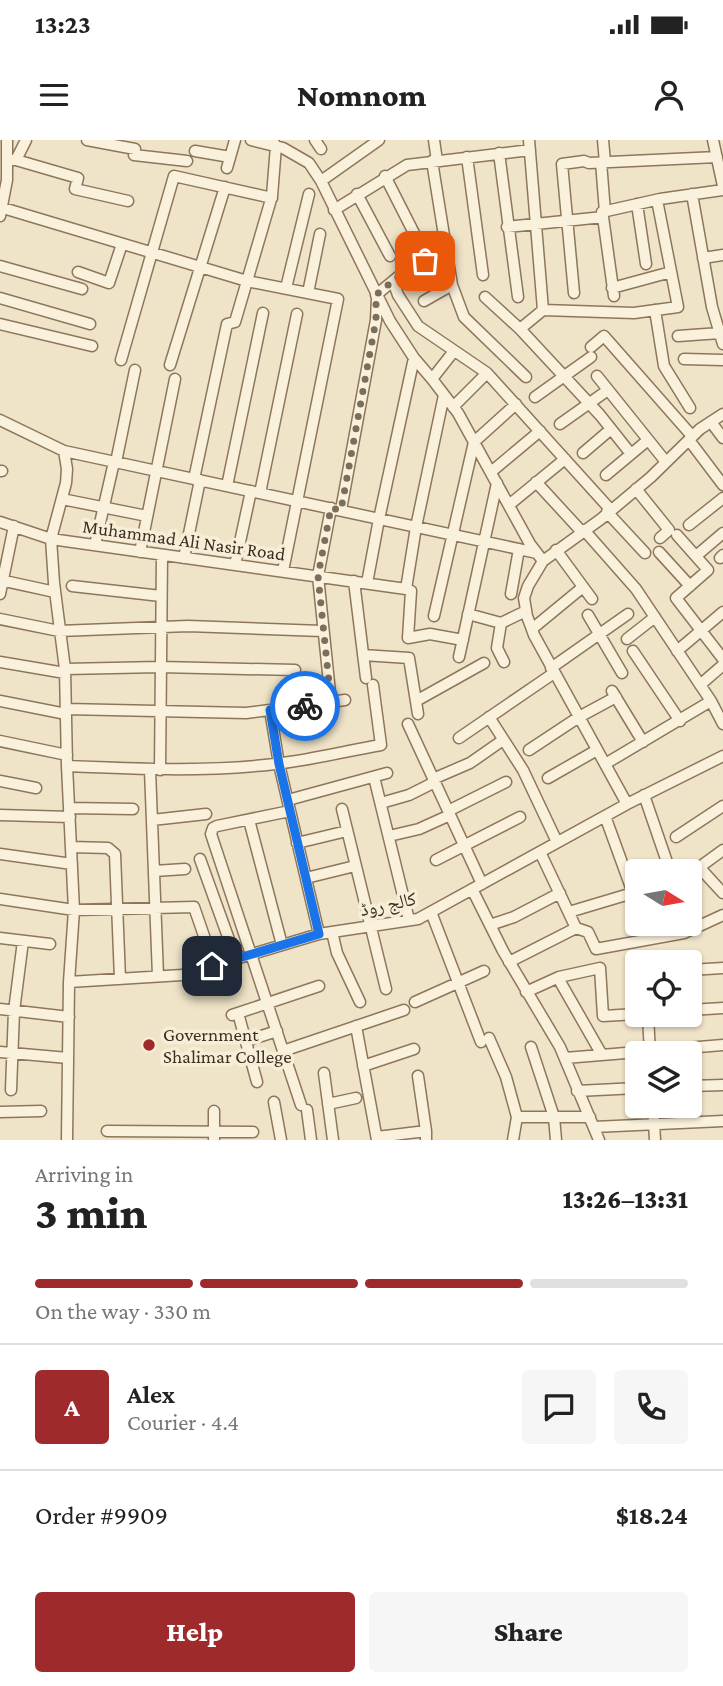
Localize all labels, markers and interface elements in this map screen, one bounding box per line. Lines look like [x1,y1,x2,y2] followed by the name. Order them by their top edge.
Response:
[35,10,91,39] text: 13:23
[35,76,73,114] icon: menu
[650,76,688,114] icon: person
[297,77,426,113] text: Nomnom
[395,231,455,291] pin
[406,242,444,280] icon: bag
[81,515,287,565] street label: Muhammad Ali Nasir Road
[270,671,340,741] courier
[286,687,324,725] icon: bike
[625,859,702,936] north arrow
[625,859,702,1118] map controls
[358,888,419,922] street label: کالج روڈ
[182,936,242,996] pin
[193,947,231,985] icon: home
[625,950,702,1027] button: locate
[163,1024,292,1067] place label: Government Shalimar College
[141,1037,157,1053] marker: Government Shalimar College
[625,1041,702,1118] button: layers
[35,1161,133,1187] text: Arriving in
[563,1185,688,1214] text: 13:26–13:31
[35,1187,147,1238] text: 3 min
[35,1298,211,1324] text: On the way · 330 m
[522,1370,596,1444] button: chat
[614,1370,688,1444] button: phone
[127,1380,175,1409] text: Alex
[64,1393,80,1422] text: A
[127,1409,239,1435] text: Courier · 4.4
[35,1501,168,1530] text: Order #9909
[616,1501,688,1530] text: $18.24
[35,1592,355,1672] button: Help
[369,1592,688,1672] button: Share

